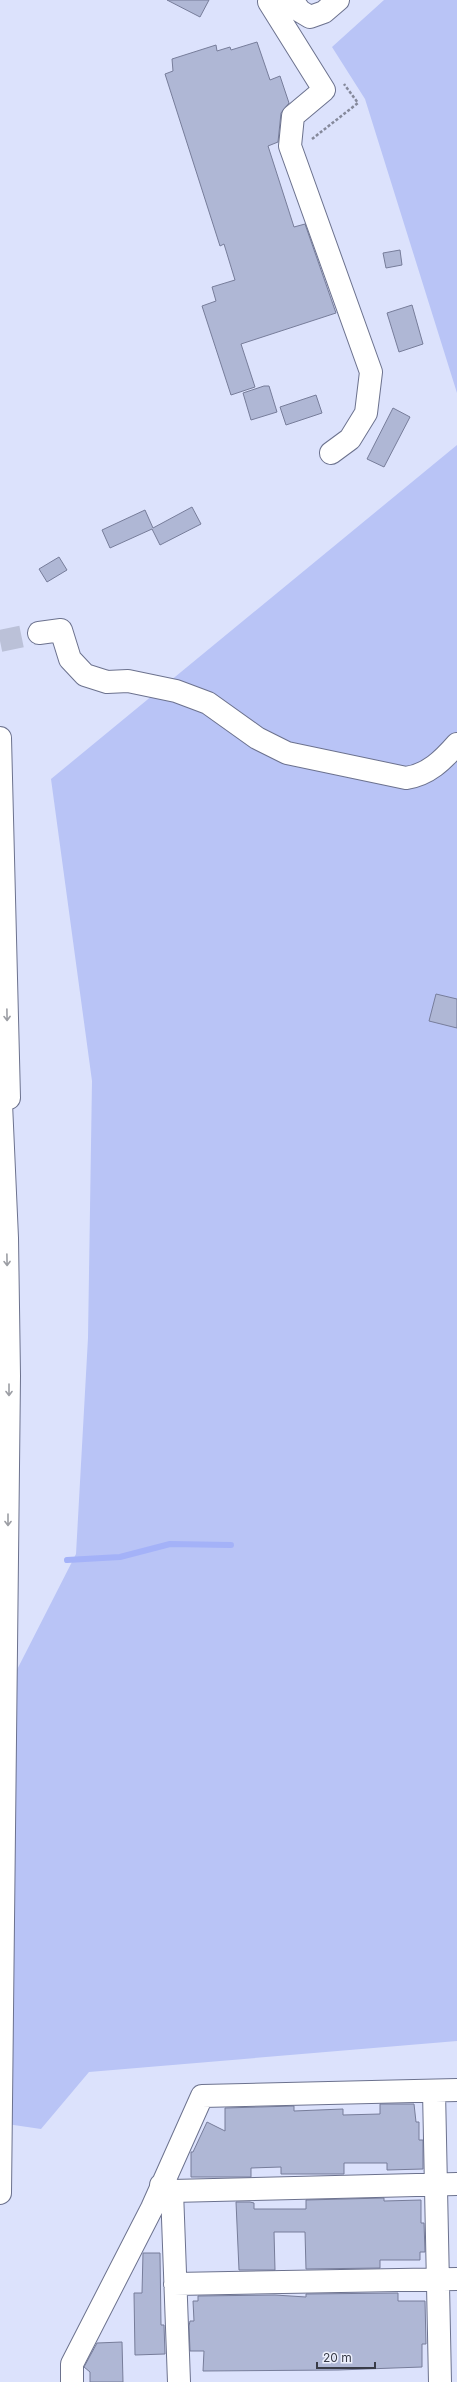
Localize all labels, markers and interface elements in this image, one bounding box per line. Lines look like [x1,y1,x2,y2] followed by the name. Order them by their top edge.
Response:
[4,1008,11,1021] one-way arrow
[3,1253,11,1266] one-way arrow
[5,1383,13,1396] one-way arrow
[4,1513,12,1526] one-way arrow
[317,2344,375,2370] scale bar
[323,2350,352,2365] text: 20 m

